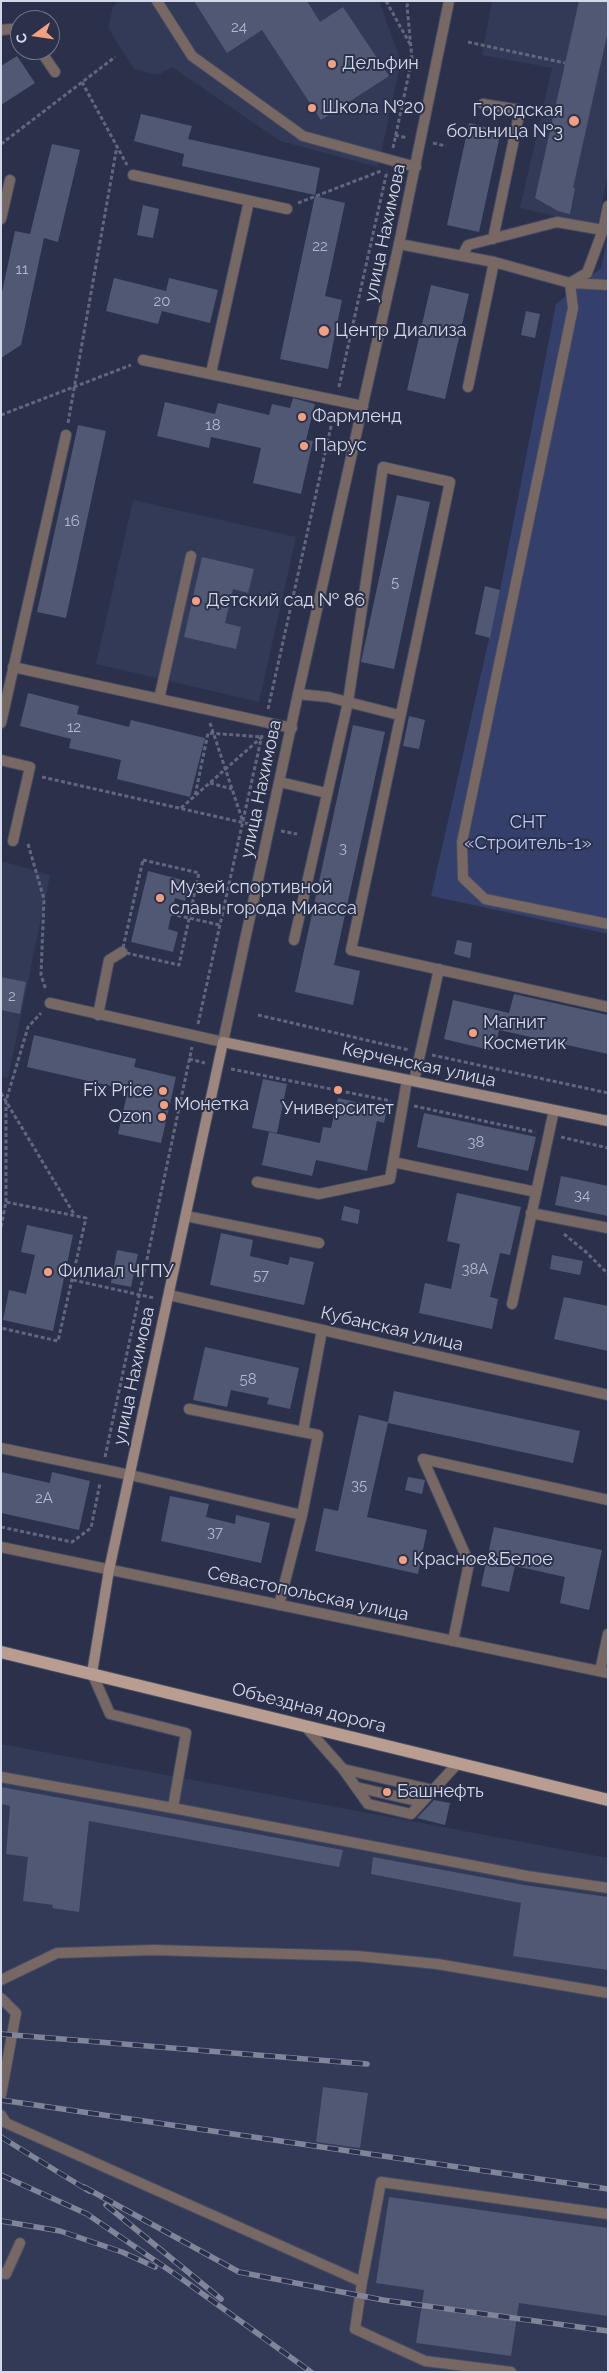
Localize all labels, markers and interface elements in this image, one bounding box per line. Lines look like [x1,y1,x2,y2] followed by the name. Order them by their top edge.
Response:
[10,10,60,60] north arrow
[231,18,247,36] house number: 24
[12,32,30,45] text: С
[342,53,419,75] place label: Дельфин
[326,58,338,70] marker: Дельфин
[322,97,424,119] place label: Школа №20
[446,100,563,142] place label: Городская больница №3
[306,102,318,114] marker: Школа №20
[567,114,581,128] marker: Городская больница №3
[360,162,410,304] street label: улица Нахимова
[312,237,328,255] house number: 22
[16,260,28,278] house number: 11
[154,292,170,310] house number: 20
[335,320,467,342] place label: Центр Диализа
[317,324,331,338] marker: Центр Диализа
[312,406,402,428] place label: Фармленд
[296,411,308,423] marker: Фармленд
[205,416,221,434] house number: 18
[314,435,367,457] place label: Парус
[298,440,310,452] marker: Парус
[64,512,80,530] house number: 16
[391,573,399,591] house number: 5
[206,590,365,612] place label: Детский сад № 86
[190,595,202,607] marker: Детский сад № 86
[67,718,81,736] house number: 12
[236,718,286,860] street label: улица Нахимова
[464,812,592,854] park label: СНТ «Строитель-1»
[339,839,347,857] house number: 3
[170,877,357,920] place label: Музей спортивной славы города Миасса
[154,892,166,904] marker: Музей спортивной славы города Миасса
[8,987,16,1005] house number: 2
[483,1012,566,1054] place label: Магнит Косметик
[467,1027,479,1039] marker: Магнит Косметик
[340,1038,498,1092] street label: Керченская улица
[83,1080,153,1102] place label: Fix Price
[332,1084,344,1096] marker: Университет
[157,1085,169,1097] marker: Fix Price
[174,1094,249,1116] place label: Монетка
[282,1098,394,1120] place label: Университет
[158,1099,170,1111] marker: Монетка
[109,1106,152,1128] place label: Ozon
[156,1111,168,1123] marker: Ozon
[468,1133,484,1151] house number: 38
[574,1186,590,1204] house number: 34
[462,1260,488,1278] house number: 38А
[58,1261,174,1283] place label: Филиал ЧГПУ
[42,1266,54,1278] marker: Филиал ЧГПУ
[253,1266,269,1284] house number: 57
[319,1302,465,1356] street label: Кубанская улица
[109,1305,159,1447] street label: улица Нахимова
[239,1370,257,1388] house number: 58
[351,1476,367,1494] house number: 35
[35,1489,53,1507] house number: 2А
[207,1523,223,1541] house number: 37
[413,1549,553,1571] place label: Красное&Белое
[397,1554,409,1566] marker: Красное&Белое
[205,1562,411,1626] street label: Севастопольская улица
[230,1678,388,1738] street label: Объездная дорога
[397,1781,484,1803] place label: Башнефть
[381,1786,393,1798] marker: Башнефть

